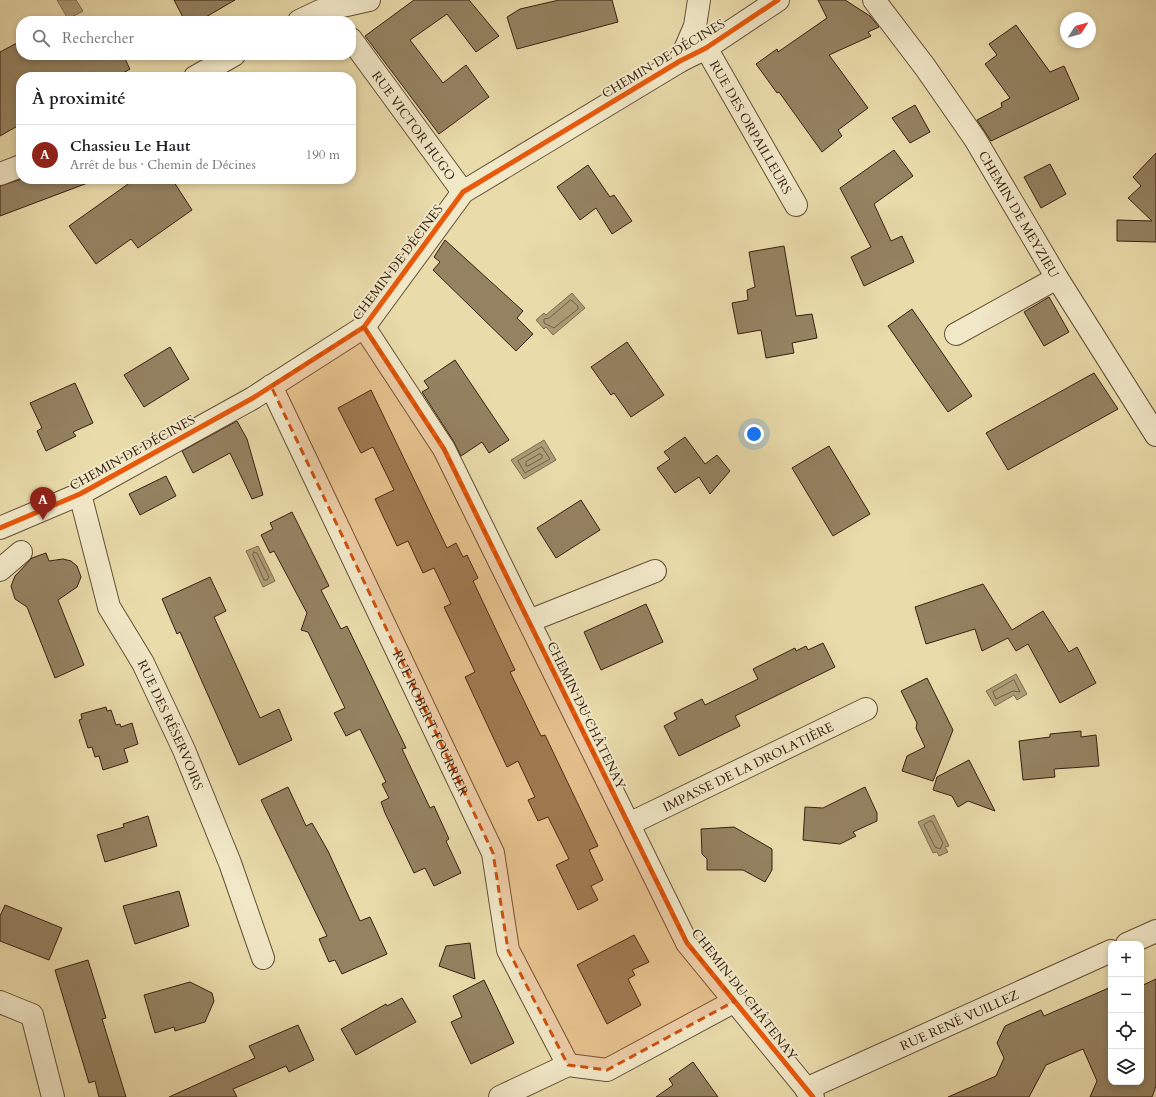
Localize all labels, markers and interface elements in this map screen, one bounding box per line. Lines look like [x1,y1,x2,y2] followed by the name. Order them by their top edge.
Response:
[1060,12,1096,48] north arrow
[599,15,728,103] street label: CHEMIN DE DÉCINES
[16,16,356,60] search box
[30,27,52,49] icon: search
[62,28,134,48] text: Rechercher
[705,57,796,198] street label: RUE DES ORPAILLEURS
[367,68,459,184] street label: RUE VICTOR HUGO
[32,87,126,110] text: À proximité
[70,136,190,156] text: Chassieu Le Haut
[40,146,50,164] text: A
[306,146,340,164] text: 190 m
[974,148,1063,282] street label: CHEMIN DE MEYZIEU
[70,156,256,174] text: Arrêt de bus · Chemin de Décines
[348,201,447,324] street label: CHEMIN DE DÉCINES
[67,411,198,495] street label: CHEMIN DE DÉCINES
[744,424,764,444] your location
[30,487,56,520] pin: A
[542,639,630,793] street label: CHEMIN DU CHÂTENAY
[388,648,473,799] street label: RUE ROBERT FOURRIER
[133,657,207,793] street label: RUE DES RÉSERVOIRS
[660,718,837,816] street label: IMPASSE DE LA DROLATIÈRE
[687,925,801,1064] street label: CHEMIN DU CHÂTENAY
[1108,941,1144,1085] map controls
[1108,941,1144,977] button: +
[1108,977,1144,1013] button: −
[897,986,1022,1055] street label: RUE RENÉ VUILLEZ
[1108,1013,1144,1049] button: locate
[1108,1049,1144,1085] button: layers

